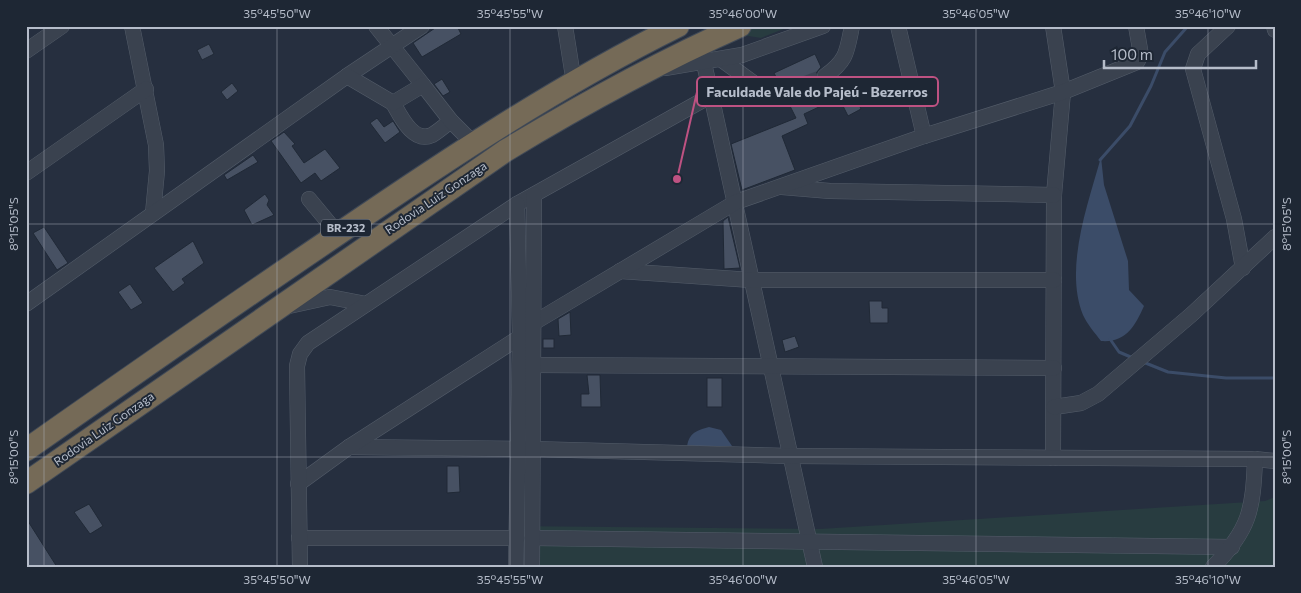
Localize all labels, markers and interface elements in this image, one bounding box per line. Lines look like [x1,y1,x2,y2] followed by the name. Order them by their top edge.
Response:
[243,6,311,20] text: 35°45'50"W
[477,6,543,20] text: 35°45'55"W
[709,6,777,20] text: 35°46'00"W
[942,6,1010,20] text: 35°46'05"W
[1175,6,1241,20] text: 35°46'10"W
[1104,38,1256,70] scale bar
[1111,45,1153,63] text: 100 m
[697,77,938,106] callout: Faculdade Vale do Pajeú - Bezerros
[706,83,928,100] text: Faculdade Vale do Pajeú - Bezerros
[382,158,489,236] street label: Rodovia Luiz Gonzaga
[6,197,20,251] text: 8°15'05"S
[1279,197,1293,251] text: 8°15'05"S
[321,220,371,237] road number: BR-232
[51,388,156,468] street label: Rodovia Luiz Gonzaga
[6,430,20,484] text: 8°15'00"S
[1279,430,1293,484] text: 8°15'00"S
[243,572,311,586] text: 35°45'50"W
[477,572,543,586] text: 35°45'55"W
[709,572,777,586] text: 35°46'00"W
[942,572,1010,586] text: 35°46'05"W
[1175,572,1241,586] text: 35°46'10"W

